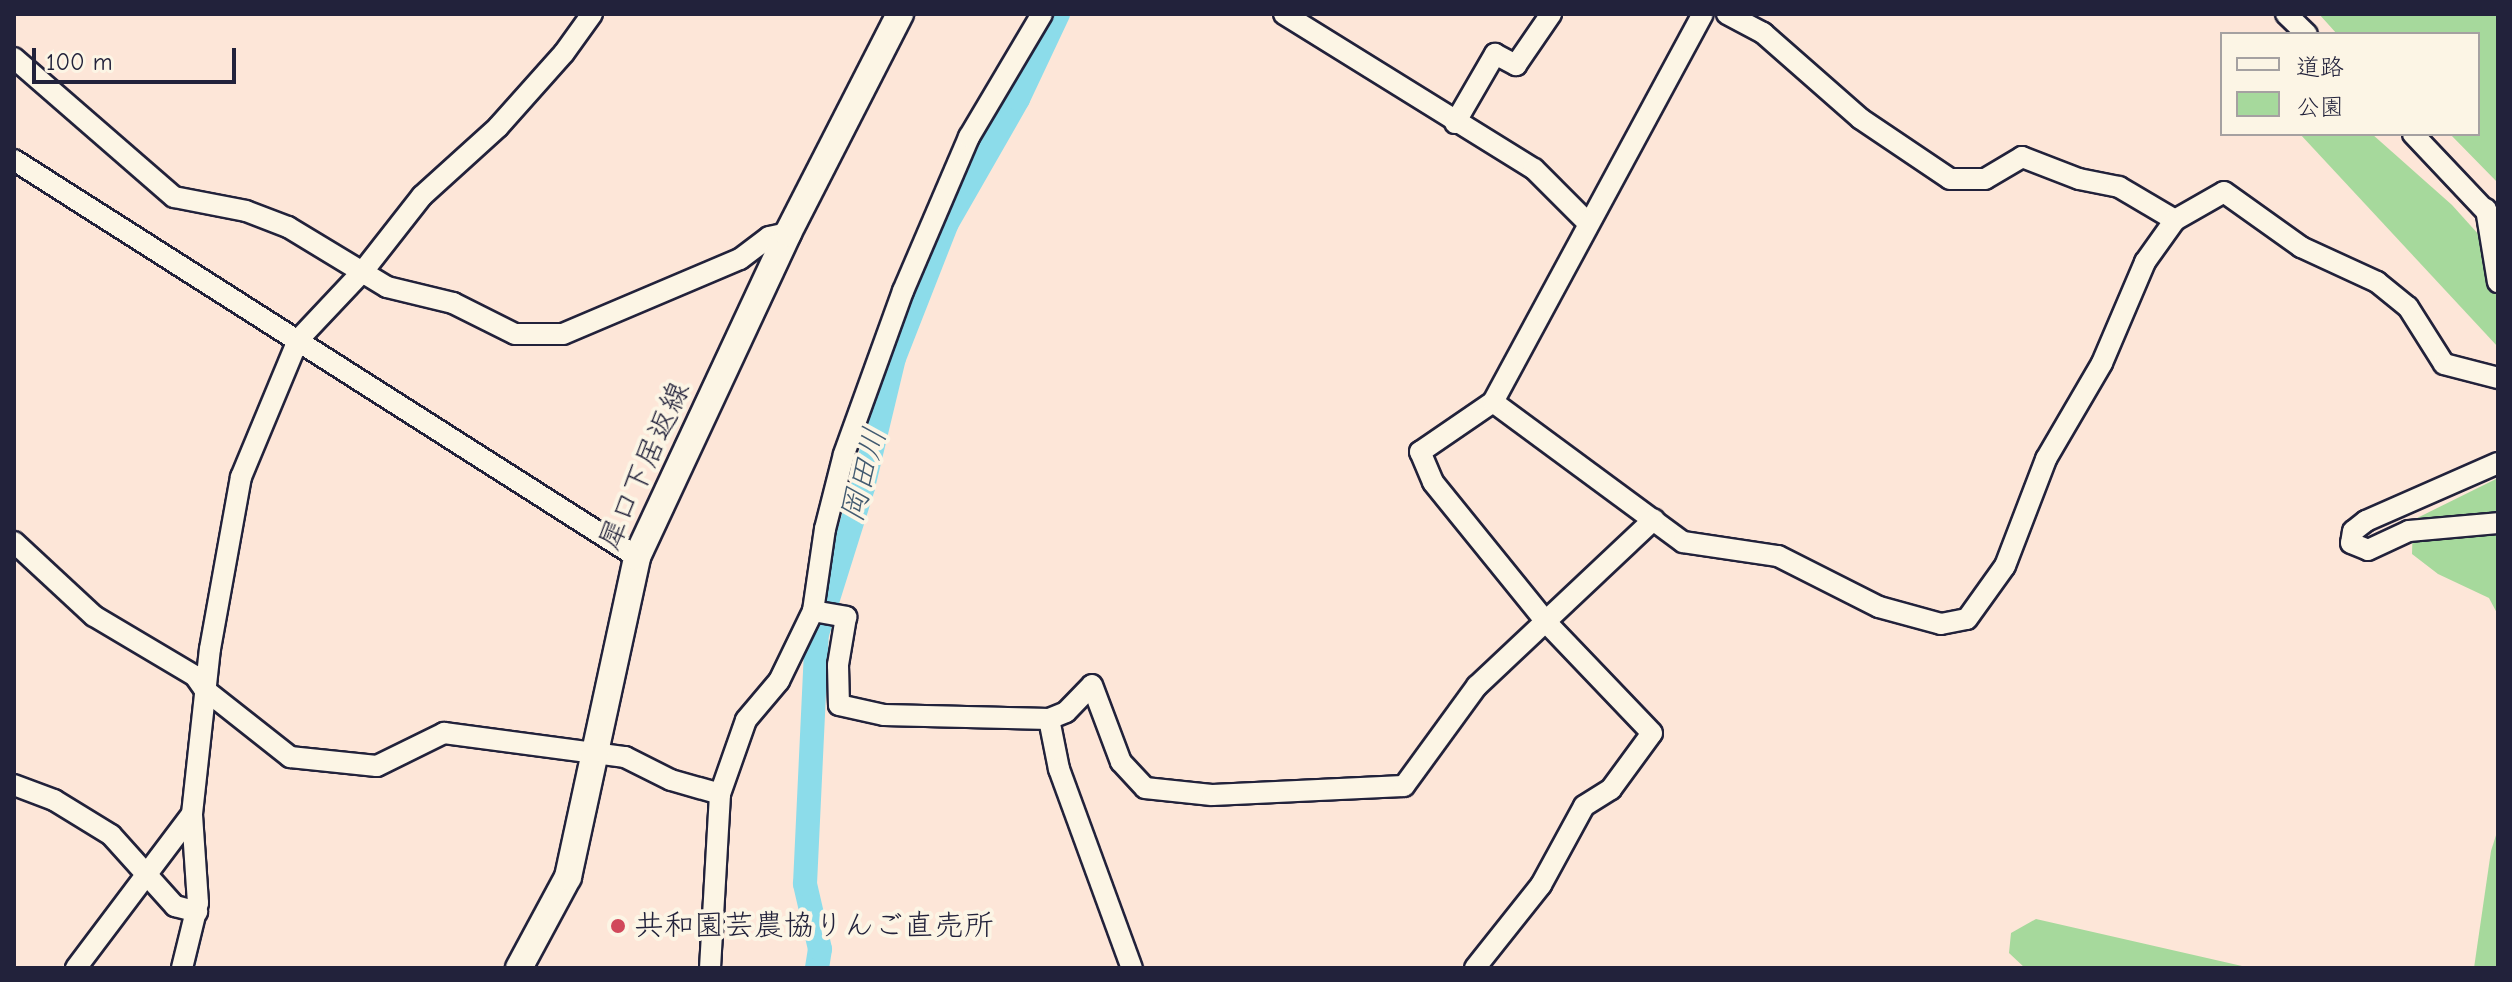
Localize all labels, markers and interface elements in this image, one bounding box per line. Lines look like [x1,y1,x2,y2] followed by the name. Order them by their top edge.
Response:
[36,32,240,82] scale bar
[2220,32,2480,136] legend
[46,48,113,76] text: 100 m
[2296,53,2344,81] text: 道路
[2296,93,2344,121] text: 公園
[592,376,698,556] street label: 犀口下居返線
[833,424,895,526] water label: 岡田川
[634,908,994,944] place label: 共和園芸農協りんご直売所
[609,917,627,935] marker: 共和園芸農協りんご直売所

